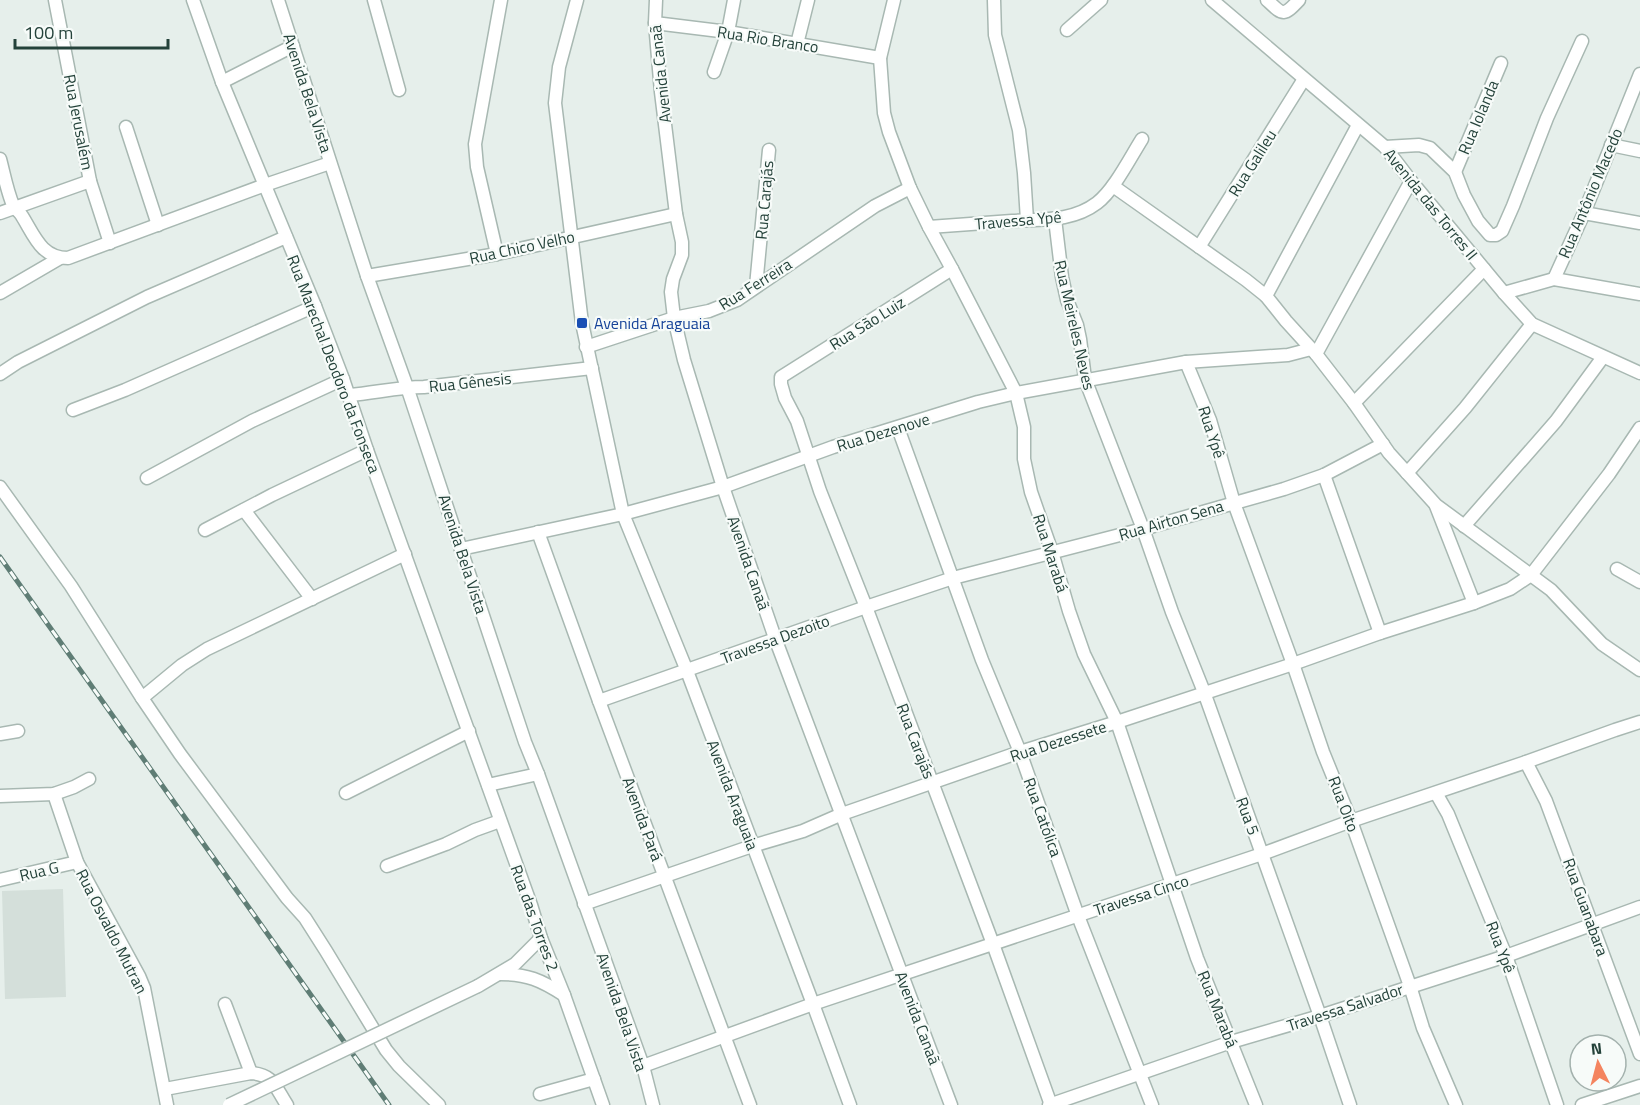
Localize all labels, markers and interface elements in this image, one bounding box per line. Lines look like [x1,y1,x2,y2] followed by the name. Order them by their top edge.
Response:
[15,12,168,50] scale bar
[24,19,73,46] text: 100 m
[716,19,820,59] street label: Rua Rio Branco
[643,24,677,124] street label: Avenida Canaã
[277,30,339,156] street label: Avenida Bela Vista
[58,72,100,172] street label: Rua Jerusalém
[1452,76,1504,158] street label: Rua Iolanda
[1552,124,1628,262] street label: Rua Antônio Macedo
[1222,125,1282,201] street label: Rua Galileu
[1378,143,1484,265] street label: Avenida das Torres II
[749,160,779,240] street label: Rua Carajás
[974,204,1062,236] street label: Travessa Ypê
[467,224,577,270] street label: Rua Chico Velho
[281,251,387,477] street label: Rua Marechal Deodoro da Fonseca
[714,252,796,316] street label: Rua Ferreira
[1048,258,1102,392] street label: Rua Meireles Neves
[824,290,910,356] street label: Rua São Luiz
[594,311,710,335] place label: Avenida Araguaia
[575,316,589,330] marker: Avenida Araguaia
[428,366,512,398] street label: Rua Gênesis
[1192,403,1232,461] street label: Rua Ypê
[834,406,932,458] street label: Rua Dezenove
[432,491,494,617] street label: Avenida Bela Vista
[1116,494,1226,546] street label: Rua Airton Sena
[1027,511,1075,595] street label: Rua Marabá
[722,513,776,613] street label: Avenida Canaã
[717,608,833,670] street label: Travessa Dezoito
[891,700,941,782] street label: Rua Carajás
[1007,714,1109,768] street label: Rua Dezessete
[701,736,765,854] street label: Avenida Araguaia
[1322,773,1366,835] street label: Rua Oito
[617,774,669,864] street label: Avenida Pará
[1018,774,1068,860] street label: Rua Católica
[1230,794,1266,838] street label: Rua 5
[17,855,61,887] street label: Rua G
[1557,855,1615,959] street label: Rua Guanabara
[505,861,565,975] street label: Rua das Torres 2
[70,864,154,998] street label: Rua Osvaldo Mutran
[1090,868,1192,922] street label: Travessa Cinco
[1480,918,1522,976] street label: Rua Ypê
[590,949,654,1075] street label: Avenida Bela Vista
[1192,967,1244,1051] street label: Rua Marabá
[889,968,947,1068] street label: Avenida Canaã
[1284,977,1407,1037] street label: Travessa Salvador
[1568,1033,1628,1093] north arrow
[1590,1036,1603,1061] text: N

